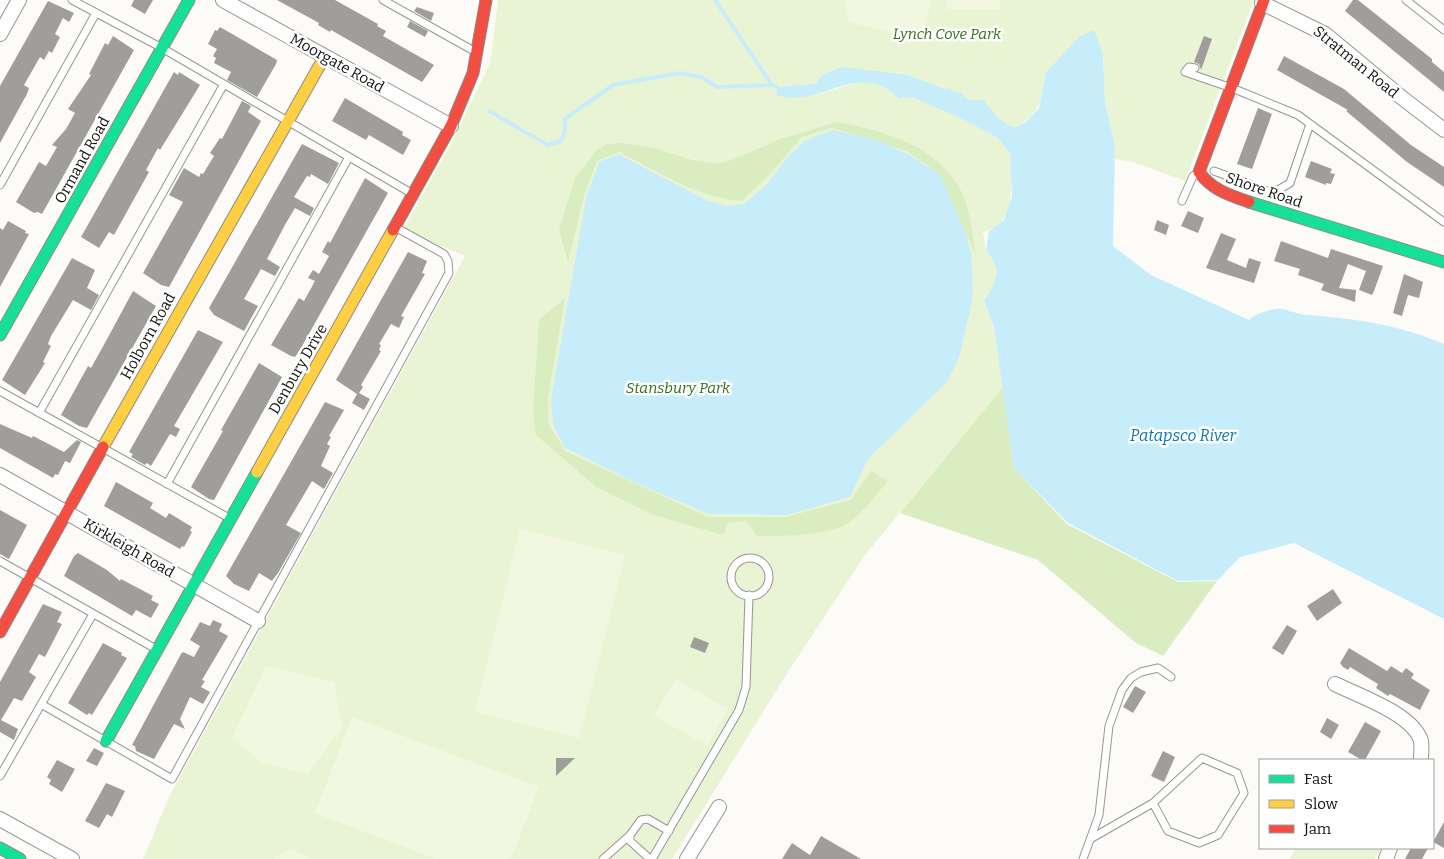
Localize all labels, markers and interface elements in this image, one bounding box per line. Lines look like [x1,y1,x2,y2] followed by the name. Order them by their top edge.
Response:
[1310,22,1402,102] street label: Stratman Road
[893,25,1002,43] park label: Lynch Cove Park
[287,30,387,96] street label: Moorgate Road
[51,113,113,207] street label: Ormand Road
[1223,169,1305,212] street label: Shore Road
[117,290,179,382] street label: Holborn Road
[265,321,331,417] street label: Denbury Drive
[626,379,731,397] park label: Stansbury Park
[1130,426,1238,445] water label: Patapsco River
[80,515,178,581] street label: Kirkleigh Road
[1259,759,1434,849] legend
[1304,770,1333,788] text: Fast
[1304,795,1339,813] text: Slow
[1303,820,1332,838] text: Jam

